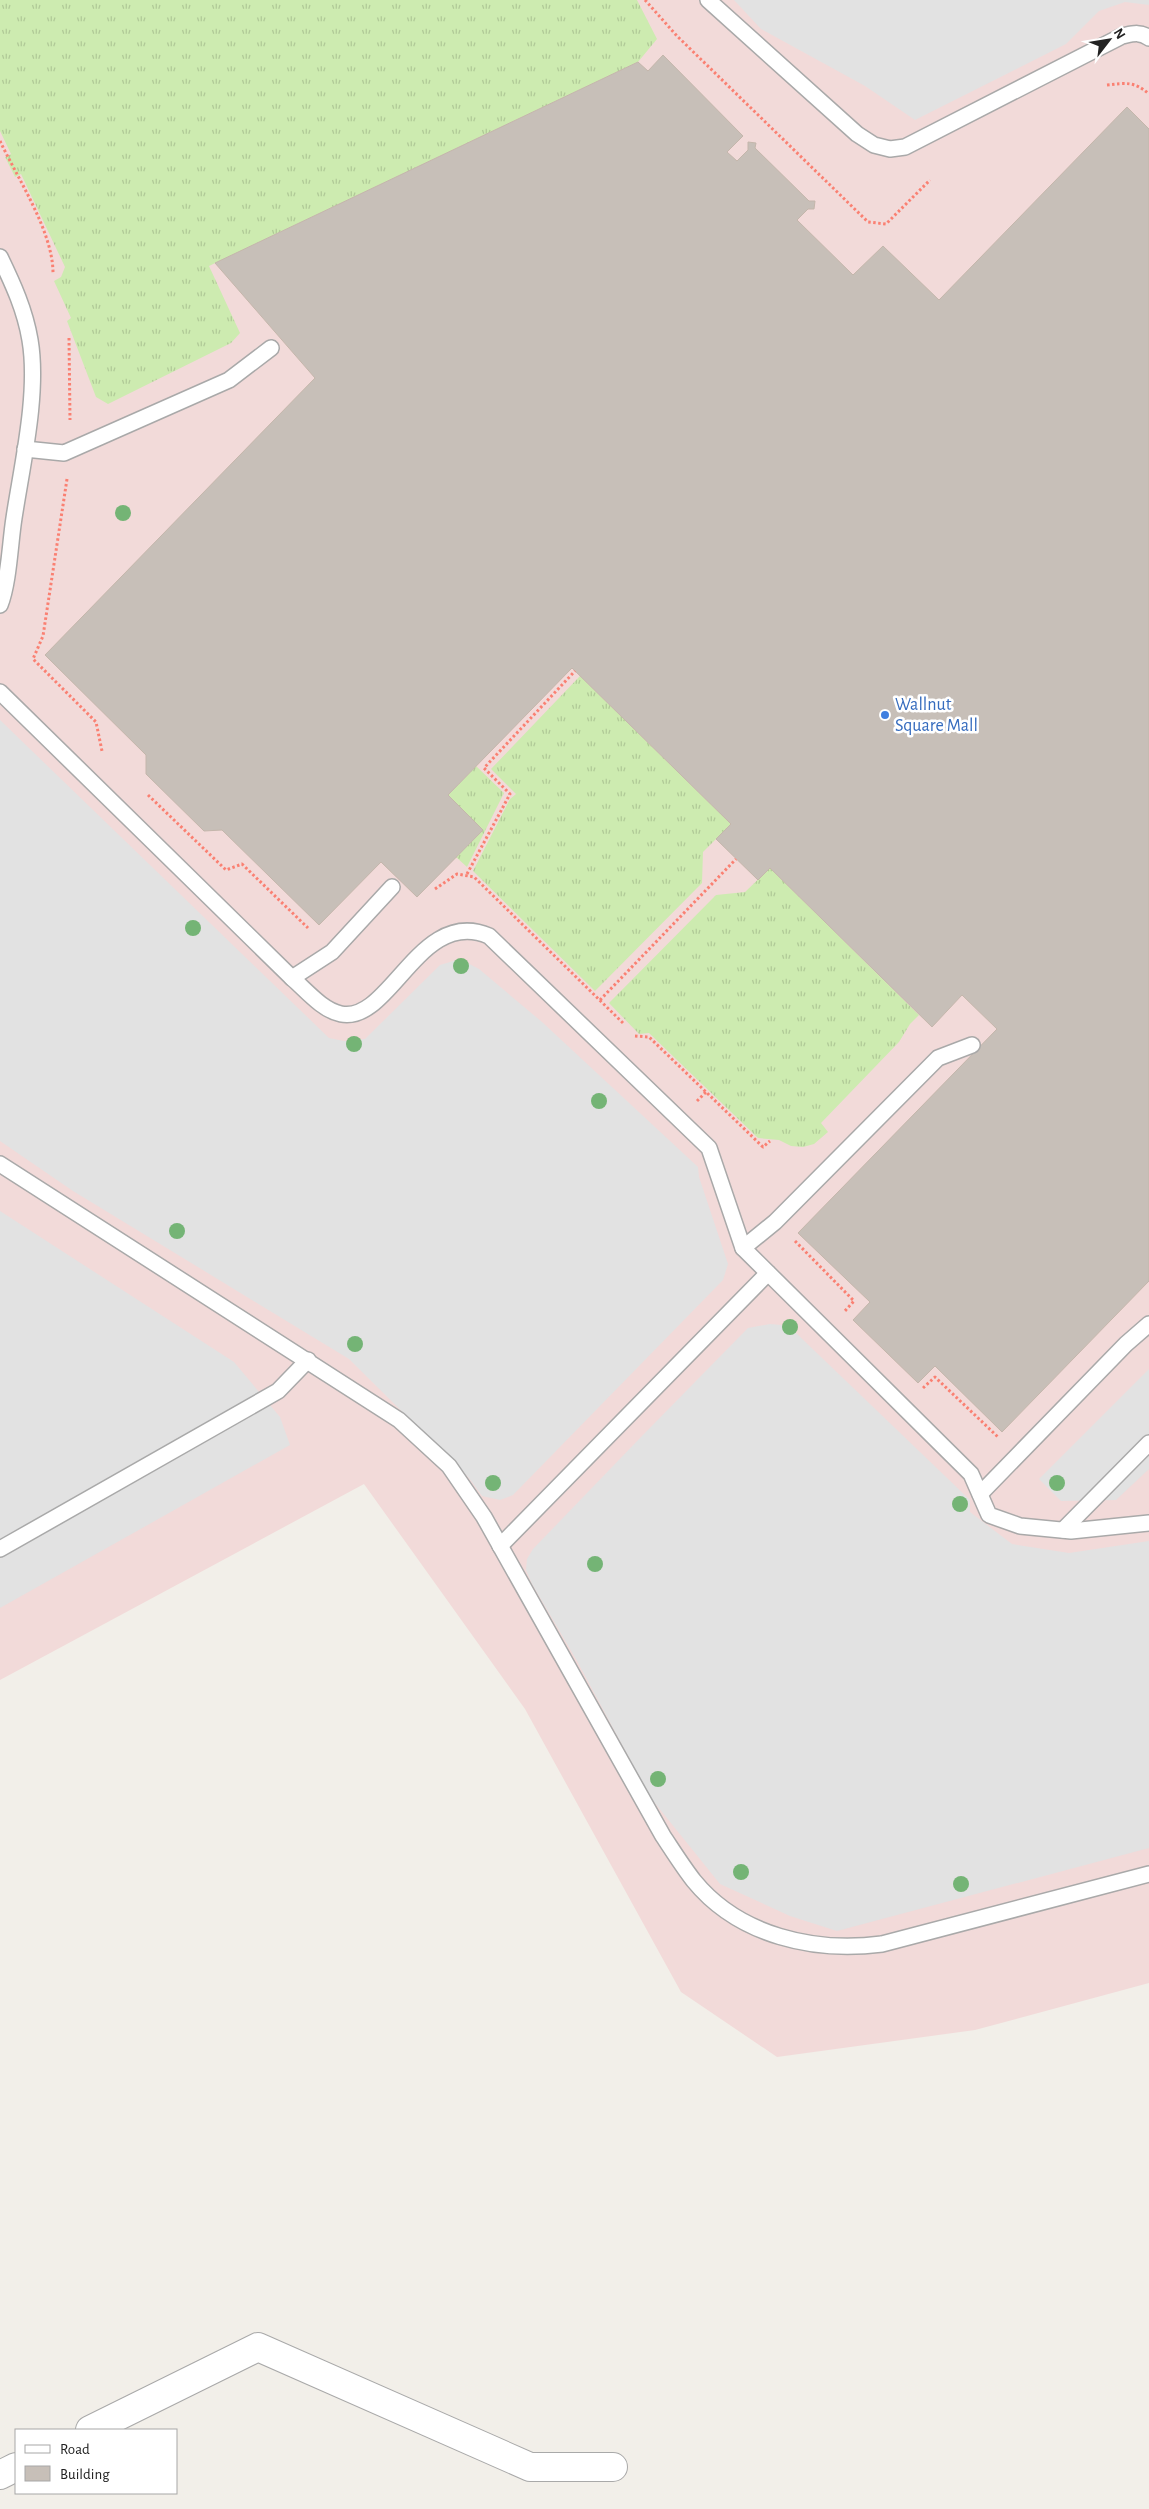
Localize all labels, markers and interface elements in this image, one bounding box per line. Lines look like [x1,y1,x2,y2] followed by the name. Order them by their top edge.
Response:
[1084,15,1134,65] north arrow
[1111,26,1128,42] text: N
[895,696,978,735] place label: Wallnut Square Mall
[879,709,891,721] marker: Wallnut Square Mall
[15,2429,178,2494] legend
[60,2442,90,2457] text: Road
[60,2467,110,2482] text: Building

